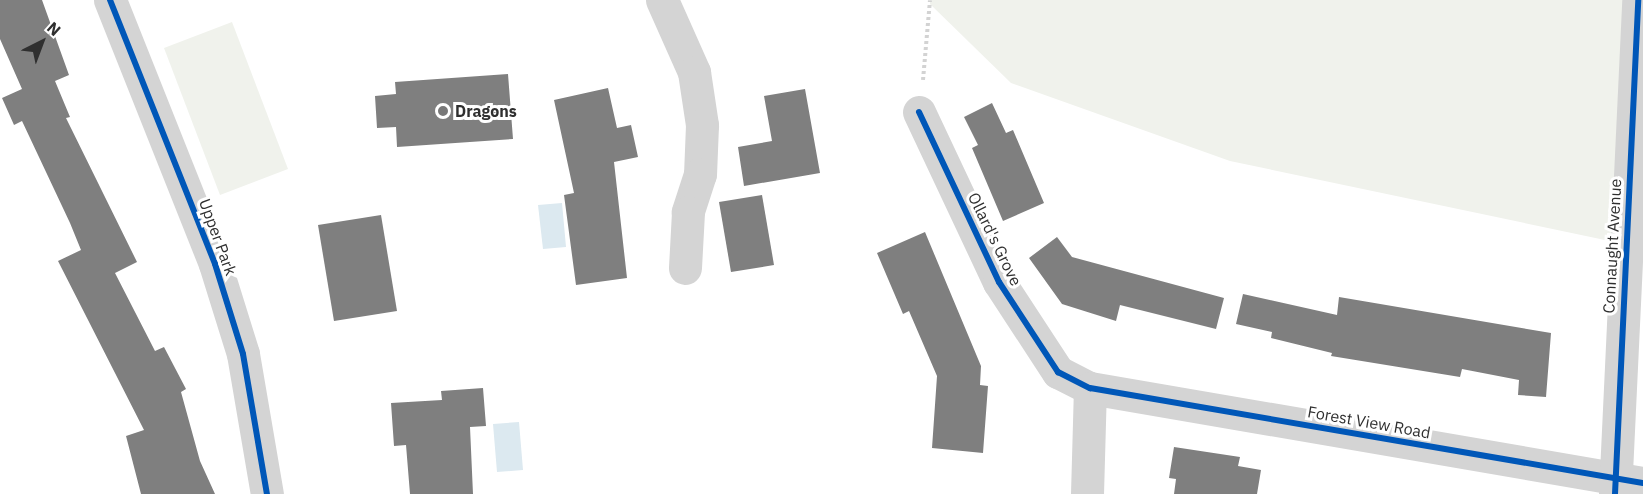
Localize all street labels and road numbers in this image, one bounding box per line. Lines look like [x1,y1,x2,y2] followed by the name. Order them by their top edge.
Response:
[1599,178,1625,314] street label: Connaught Avenue
[964,189,1026,289] street label: Ollard's Grove
[195,196,241,278] street label: Upper Park
[1306,402,1432,442] street label: Forest View Road

